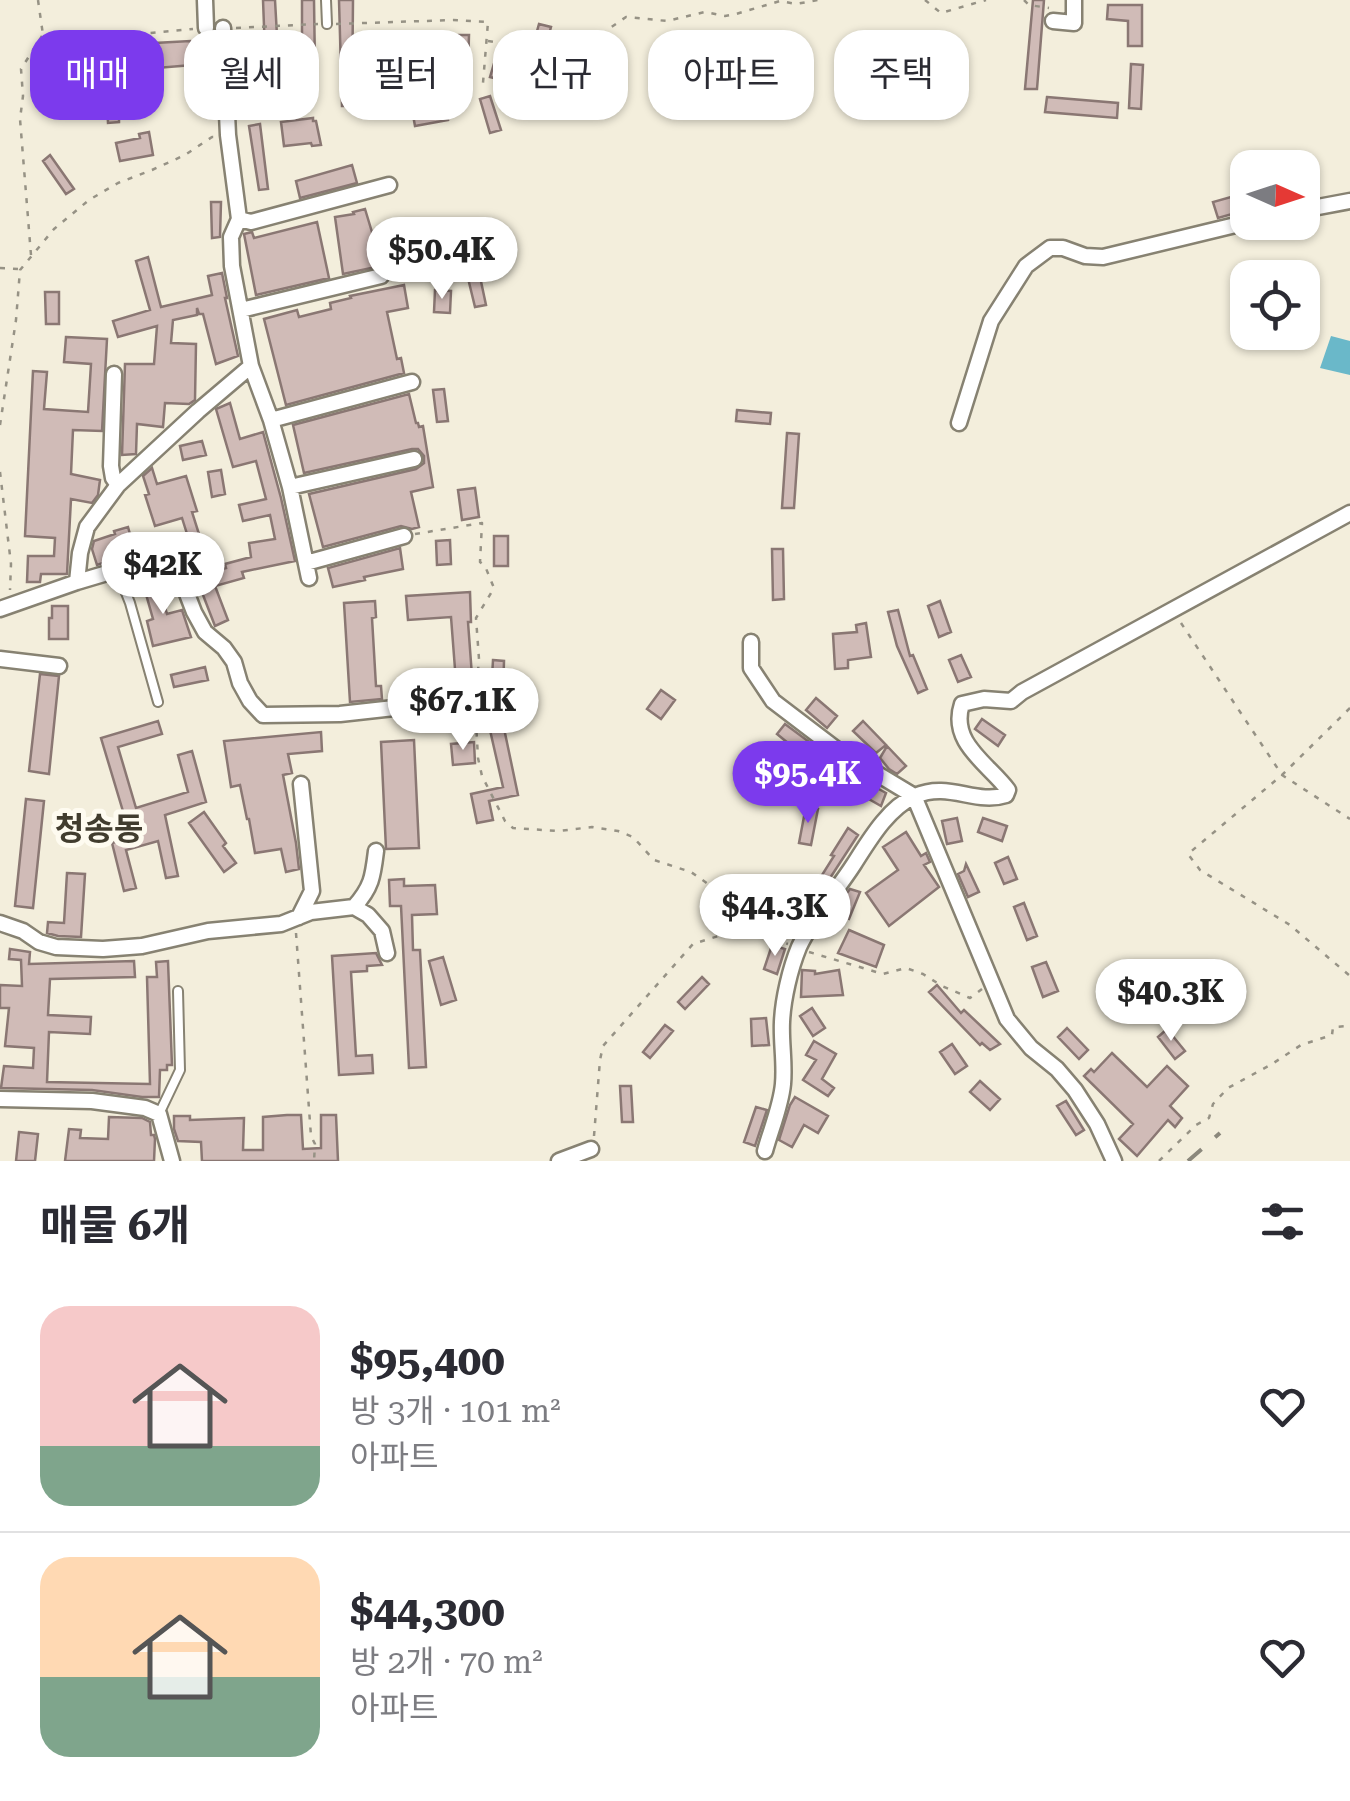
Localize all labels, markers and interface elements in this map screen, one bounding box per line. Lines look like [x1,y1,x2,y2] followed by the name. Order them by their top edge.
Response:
[30,30,164,120] chip: 매매
[184,30,319,120] chip: 월세
[339,30,473,120] chip: 필터
[493,30,628,120] chip: 신규
[648,30,814,120] chip: 아파트
[834,30,969,120] chip: 주택
[1230,150,1320,240] north arrow
[1230,150,1320,350] map controls
[361,217,523,302] pin: $50.4K
[389,230,495,268] text: $50.4K
[1230,260,1320,350] button: locate
[104,532,222,617] pin: $42K
[124,545,202,583] text: $42K
[382,668,544,753] pin: $67.1K
[410,681,516,719] text: $67.1K
[727,741,889,826] pin: $95.4K
[755,754,861,792] text: $95.4K
[55,810,143,848] district label: 청송동
[694,874,856,959] pin: $44.3K
[722,887,828,925] text: $44.3K
[1090,959,1252,1044] pin: $40.3K
[1118,972,1224,1010] text: $40.3K
[1255,1194,1310,1249] icon: filters
[40,1201,190,1250] text: 매물 6개
[350,1336,505,1385] text: $95,400
[120,1346,240,1466] icon: home
[1255,1379,1310,1434] icon: heart
[350,1392,561,1430] text: 방 3개 · 101 m²
[350,1438,438,1476] text: 아파트
[350,1587,505,1636] text: $44,300
[120,1597,240,1717] icon: home
[1255,1630,1310,1685] icon: heart
[350,1643,543,1681] text: 방 2개 · 70 m²
[350,1689,438,1727] text: 아파트

